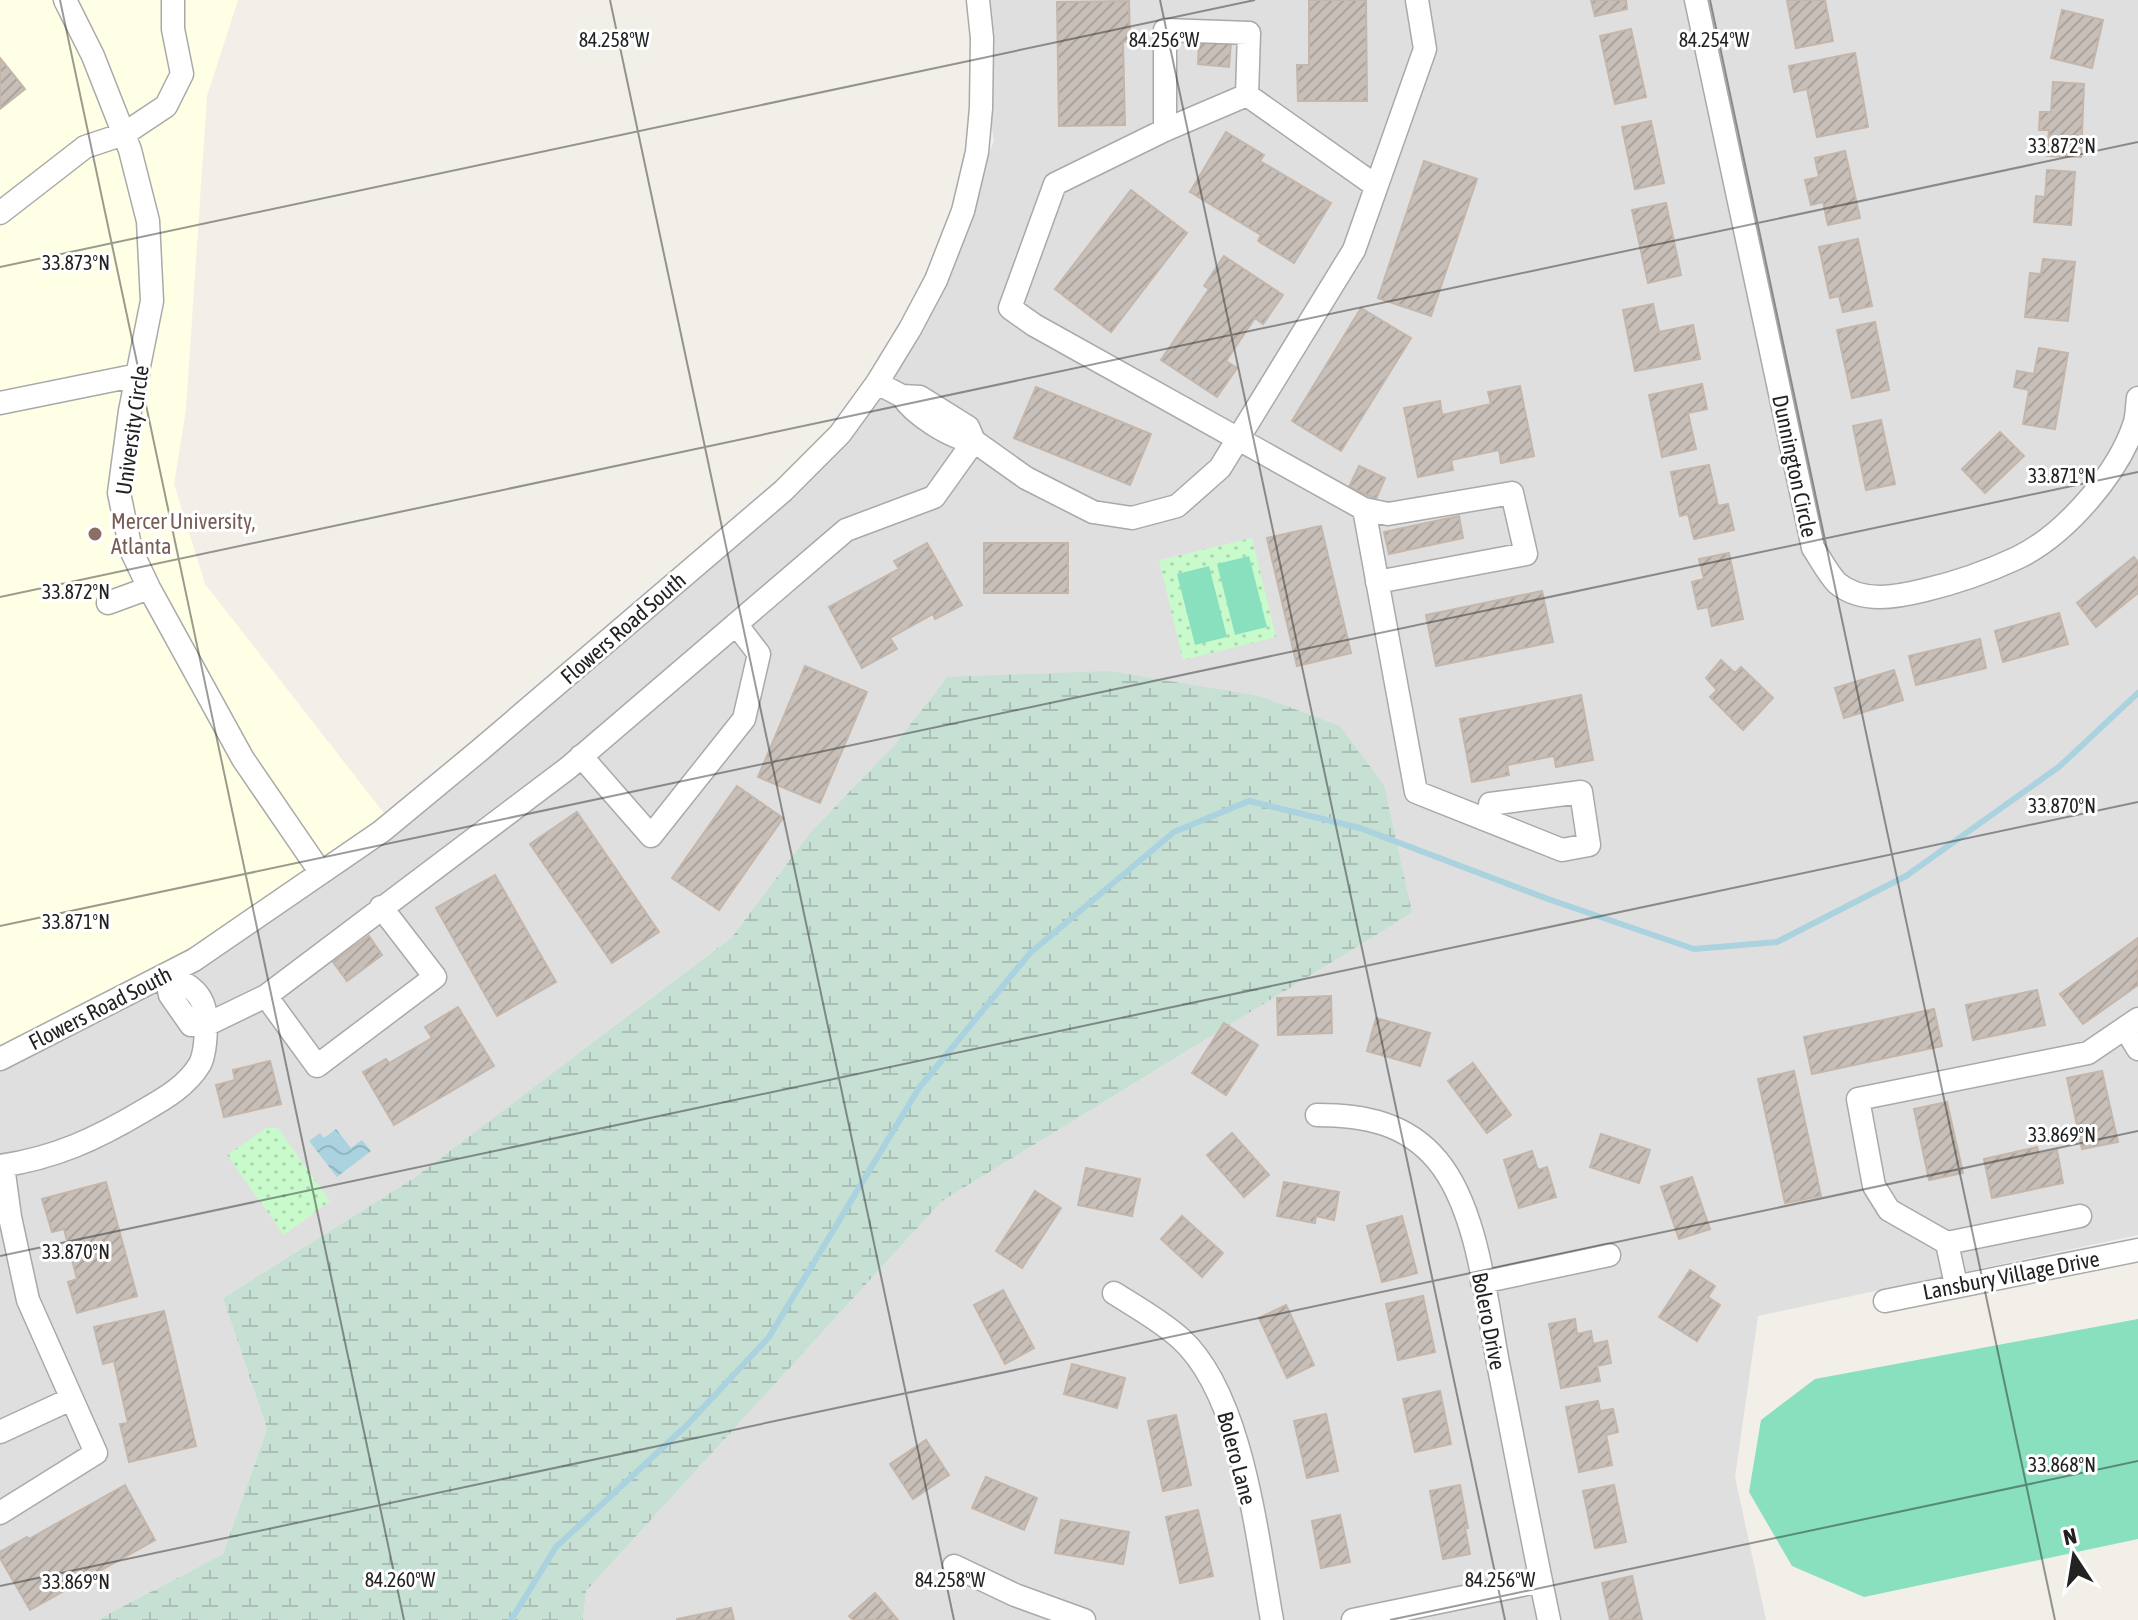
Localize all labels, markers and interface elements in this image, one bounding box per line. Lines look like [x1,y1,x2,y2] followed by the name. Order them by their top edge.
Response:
[579,28,650,51] text: 84.258°W
[1129,28,1200,51] text: 84.256°W
[1679,28,1750,51] text: 84.254°W
[2028,134,2096,157] text: 33.872°N
[42,251,110,274] text: 33.873°N
[110,364,154,496] street label: University Circle
[1767,392,1823,540] street label: Dunnington Circle
[2028,464,2096,487] text: 33.871°N
[111,508,255,559] place label: Mercer University, Atlanta
[86,525,104,543] marker: Mercer University, Atlanta
[555,567,691,689] street label: Flowers Road South
[42,580,110,603] text: 33.872°N
[2028,794,2096,817] text: 33.870°N
[42,910,110,933] text: 33.871°N
[24,961,176,1055] street label: Flowers Road South
[2028,1123,2096,1146] text: 33.869°N
[42,1240,110,1263] text: 33.870°N
[1921,1245,2101,1305] street label: Lansbury Village Drive
[1467,1270,1511,1372] street label: Bolero Drive
[1212,1408,1262,1508] street label: Bolero Lane
[2028,1453,2096,1476] text: 33.868°N
[2034,1516,2114,1596] north arrow
[2061,1522,2079,1551] text: N
[365,1568,436,1591] text: 84.260°W
[915,1568,986,1591] text: 84.258°W
[1465,1568,1536,1591] text: 84.256°W
[42,1570,110,1593] text: 33.869°N

